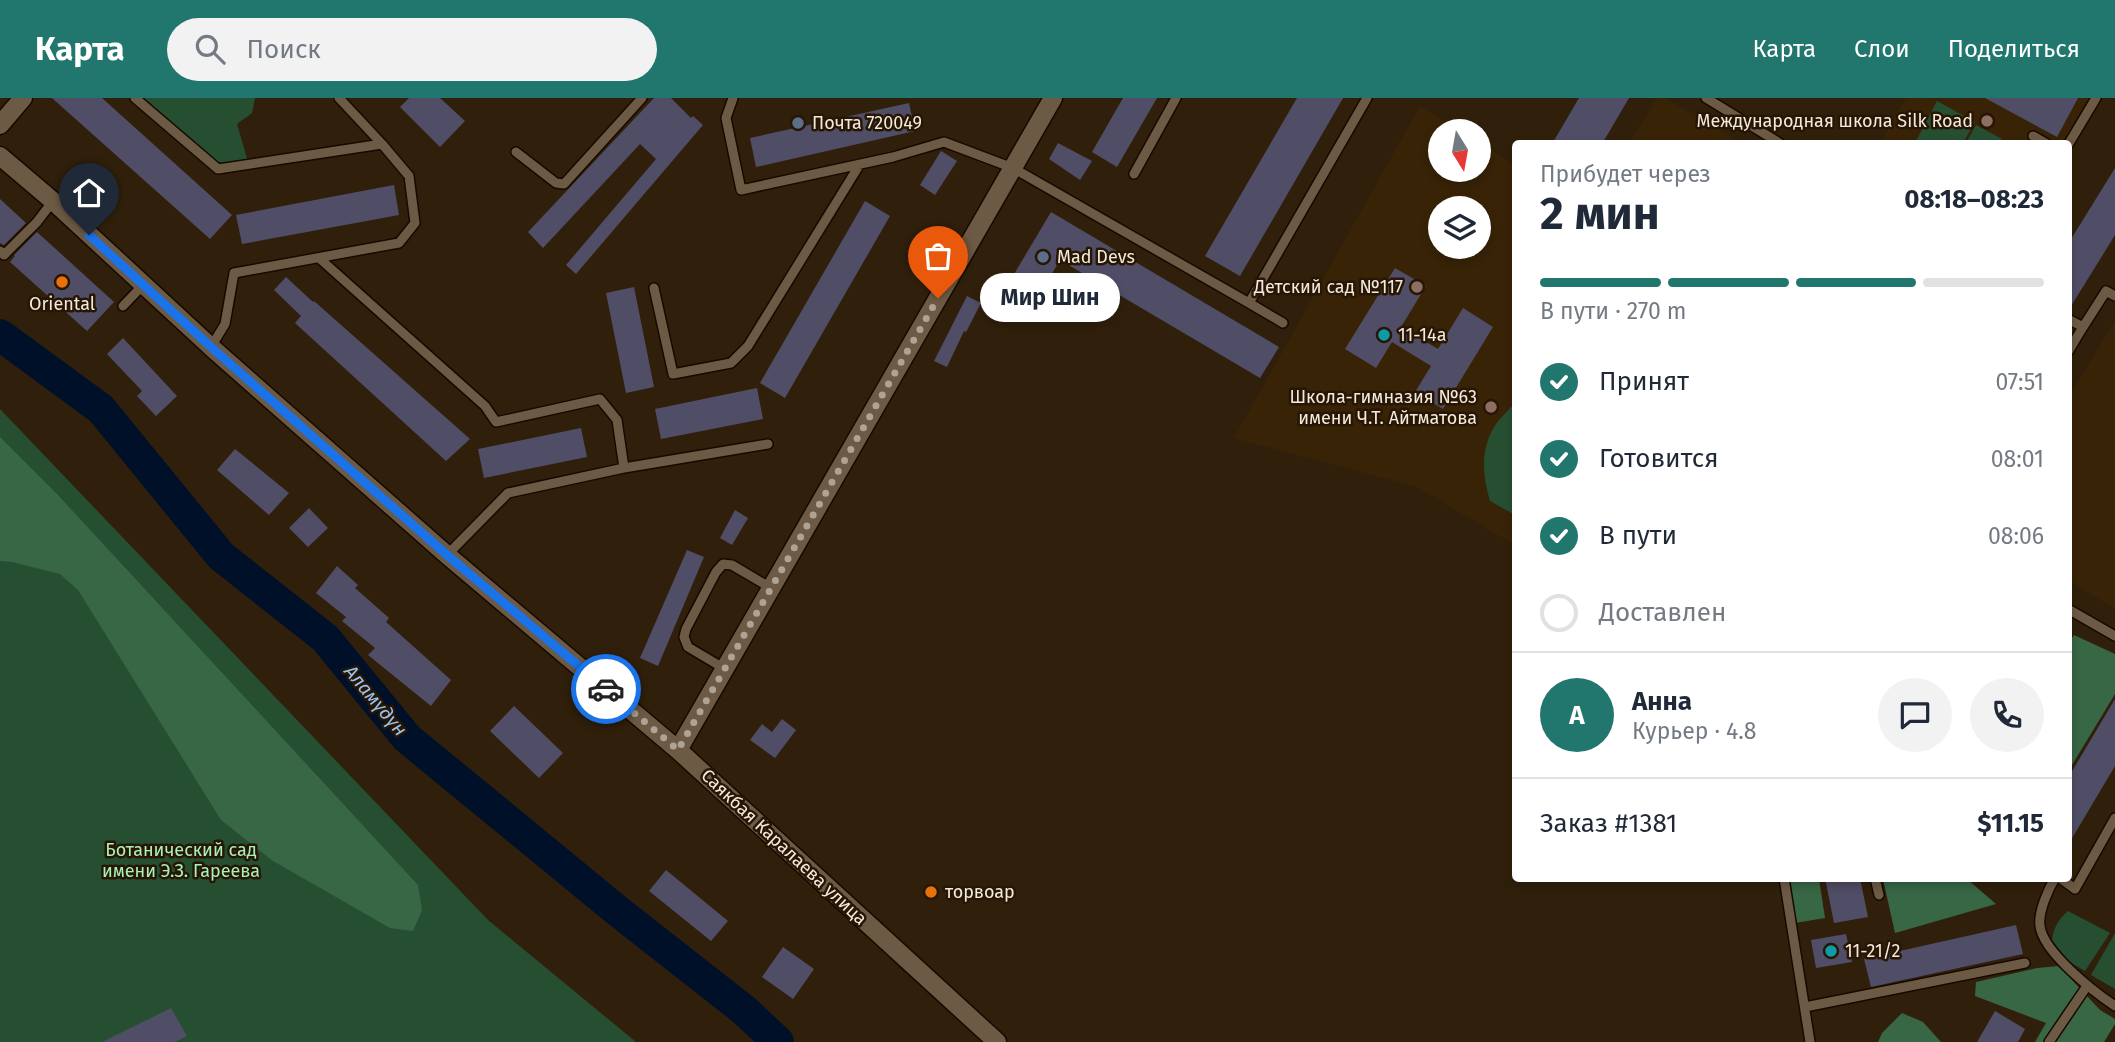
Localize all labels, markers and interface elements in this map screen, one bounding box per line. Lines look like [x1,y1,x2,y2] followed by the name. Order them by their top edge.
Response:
[167,18,657,81] search box
[35,29,125,69] text: Карта
[191,30,229,68] icon: search
[247,34,321,65] text: Поиск
[1752,35,1816,63] text: Карта
[1854,35,1910,63] text: Слои
[1948,35,2080,63] text: Поделиться
[1696,110,1973,132] place label: Международная школа Silk Road
[812,112,922,134] place label: Почта 720049
[1979,113,1995,129] marker: Международная школа Silk Road
[790,115,806,131] marker: Почта 720049
[1428,119,1491,182] north arrow
[1428,119,1491,259] map controls
[1540,160,1711,188] text: Прибудет через
[59,163,119,235] pin
[70,174,108,212] icon: home
[1904,184,2044,215] text: 08:18–08:23
[1540,186,1660,241] text: 2 мин
[1428,196,1491,259] button: layers
[908,226,968,298] pin
[919,237,957,275] icon: bag
[1057,246,1135,268] place label: Mad Devs
[1035,249,1051,265] marker: Mad Devs
[54,274,70,290] marker: Oriental
[980,274,1120,322] callout: Мир Шин
[1253,276,1403,298] place label: Детский сад №117
[1409,279,1425,295] marker: Детский сад №117
[1001,283,1099,311] text: Мир Шин
[29,293,95,315] place label: Oriental
[1540,297,1687,325] text: В пути · 270 m
[1398,324,1447,346] place label: 11-14а
[1376,327,1392,343] marker: 11-14а
[1540,363,1578,401] icon: check
[1599,366,1689,397] text: Принят
[1995,368,2044,396] text: 07:51
[1289,386,1477,429] place label: Школа-гимназия №63 имени Ч.Т. Айтматова
[1483,399,1499,415] marker: Школа-гимназия №63 имени Ч.Т. Айтматова
[1540,440,1578,478] icon: check
[1599,443,1719,474] text: Готовится
[1991,445,2044,473] text: 08:01
[1540,517,1578,555] icon: check
[1599,520,1677,551] text: В пути
[1988,522,2044,550] text: 08:06
[1599,597,1726,628] text: Доставлен
[571,654,641,724] courier
[339,659,412,740] water label: Аламүдүн
[587,670,625,708] icon: car
[1878,678,1952,752] button: chat
[1970,678,2044,752] button: phone
[1632,686,1692,717] text: Анна
[1569,700,1585,731] text: А
[1632,717,1757,745] text: Курьер · 4.8
[696,764,872,930] street label: Саякбая Каралаева улица
[1540,808,1677,839] text: Заказ #1381
[1977,808,2044,839] text: $11.15
[102,839,260,882] park label: Ботанический сад имени Э.З. Гареева
[945,881,1015,903] place label: торвоар
[923,884,939,900] marker: торвоар
[1845,940,1900,962] place label: 11-21/2
[1823,943,1839,959] marker: 11-21/2

